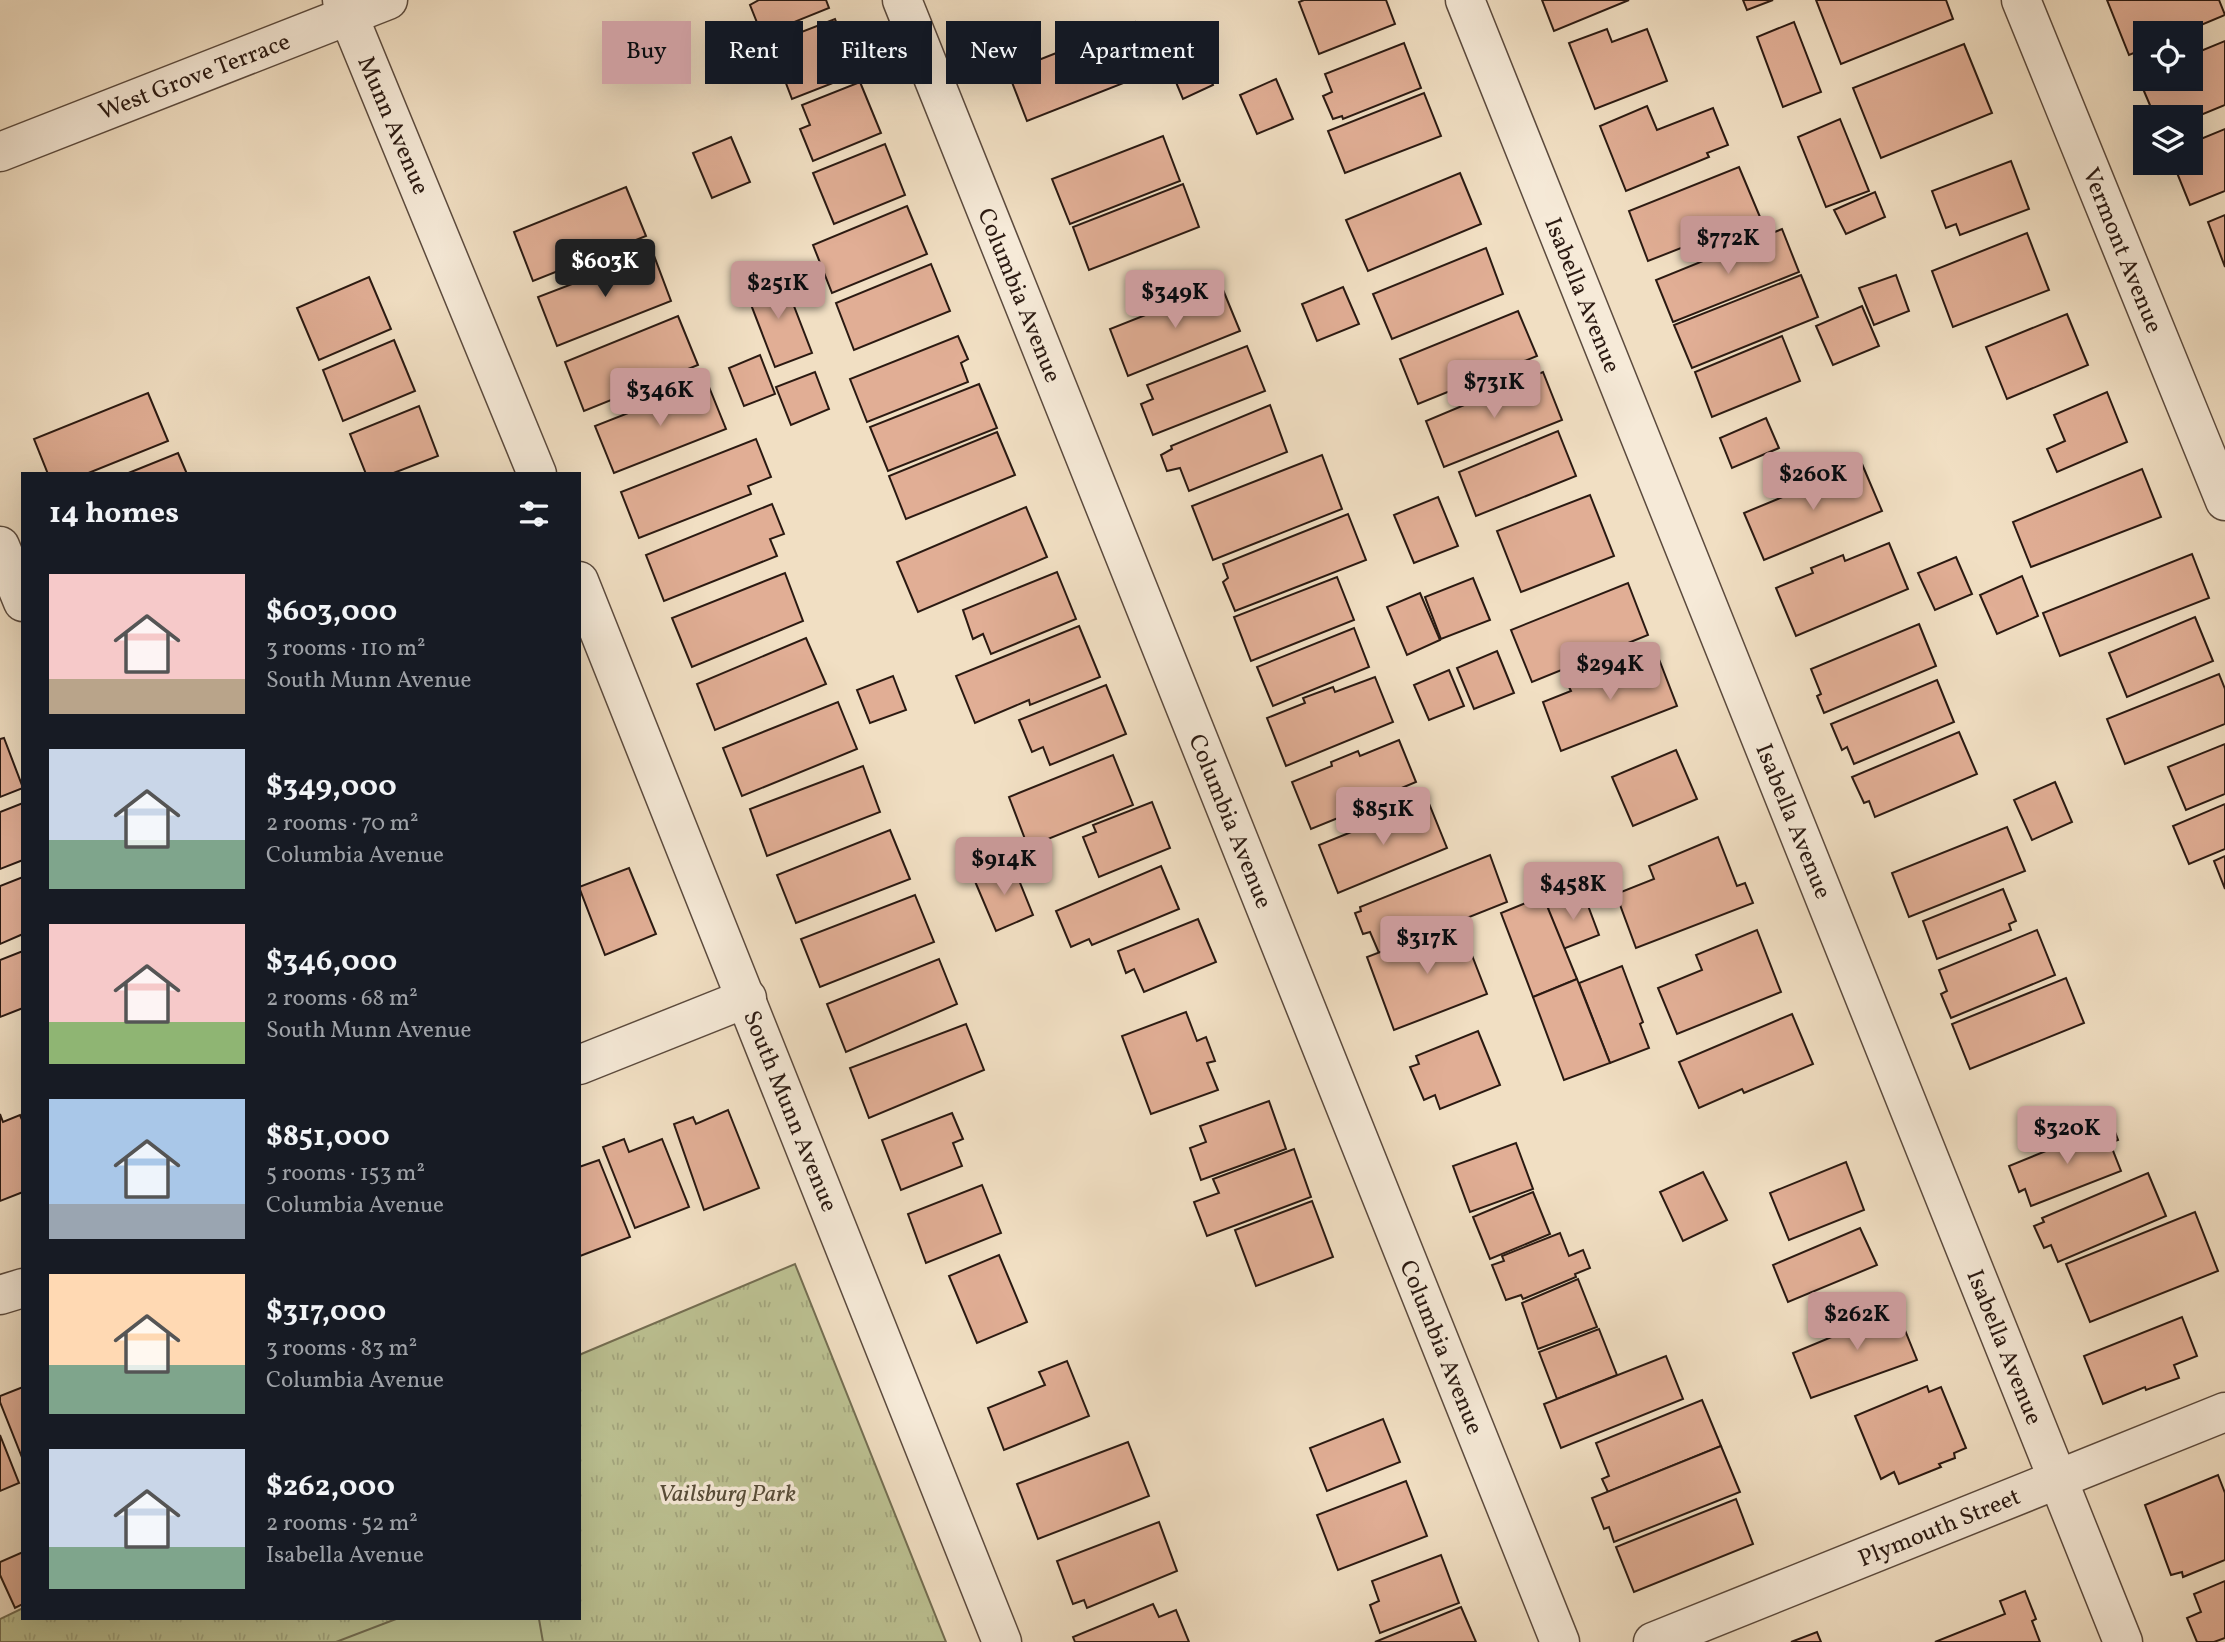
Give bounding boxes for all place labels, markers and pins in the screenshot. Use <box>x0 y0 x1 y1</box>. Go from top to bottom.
pin: $772K <box>1679 216 1777 276</box>
pin: $603K <box>556 240 654 299</box>
pin: $251K <box>729 262 827 321</box>
pin: $349K <box>1126 270 1224 330</box>
pin: $731K <box>1445 360 1543 420</box>
pin: $346K <box>611 368 709 428</box>
pin: $260K <box>1764 452 1862 512</box>
pin: $294K <box>1561 642 1659 702</box>
pin: $851K <box>1334 788 1432 847</box>
pin: $914K <box>955 838 1053 897</box>
pin: $458K <box>1524 862 1622 922</box>
pin: $317K <box>1378 916 1476 976</box>
pin: $320K <box>2018 1106 2116 1166</box>
pin: $262K <box>1808 1292 1906 1352</box>

